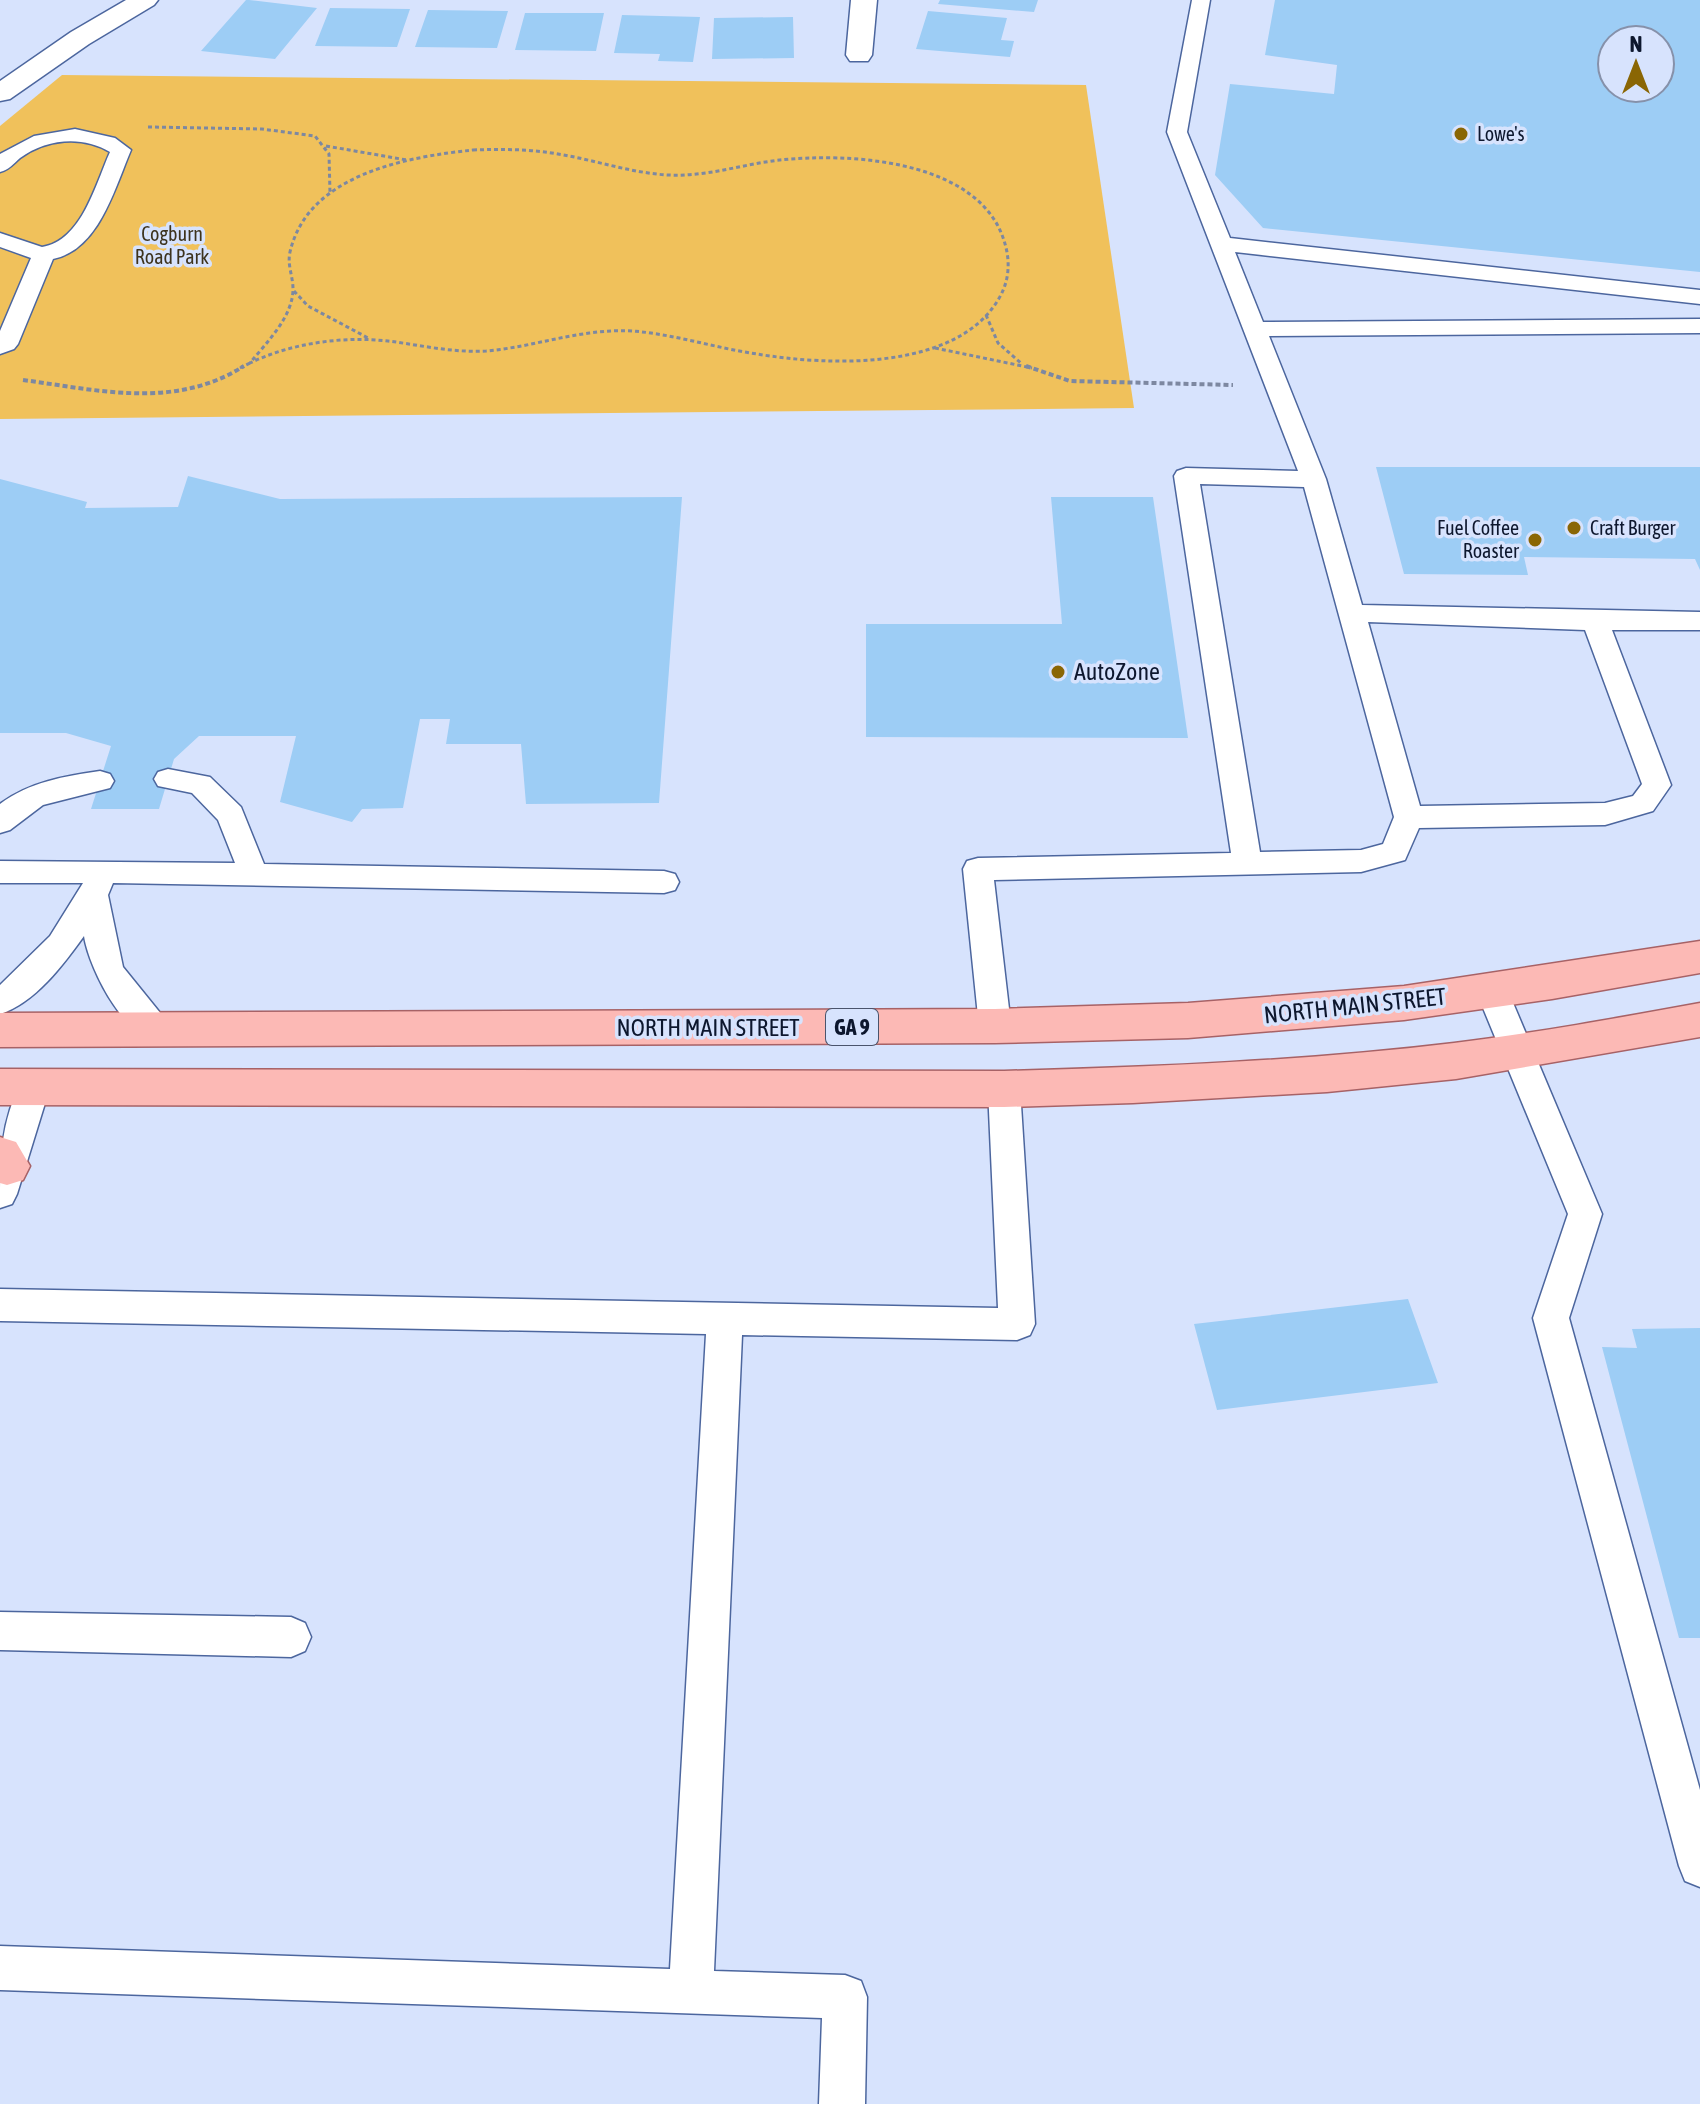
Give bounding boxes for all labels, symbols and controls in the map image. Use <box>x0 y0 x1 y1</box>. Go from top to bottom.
north arrow <box>1596 24 1676 104</box>
text: N <box>1630 31 1642 57</box>
place label: Lowe's <box>1477 122 1525 145</box>
marker: Lowe's <box>1452 125 1470 143</box>
park label: Cogburn Road Park <box>135 222 209 268</box>
place label: Fuel Coffee Roaster <box>1437 516 1520 562</box>
place label: Craft Burger <box>1590 516 1677 539</box>
marker: Craft Burger <box>1565 519 1583 537</box>
marker: Fuel Coffee Roaster <box>1526 531 1544 549</box>
place label: AutoZone <box>1074 658 1160 685</box>
marker: AutoZone <box>1049 663 1067 681</box>
street label: NORTH MAIN STREET <box>1263 982 1448 1028</box>
road number: GA 9 <box>826 1009 878 1045</box>
street label: NORTH MAIN STREET <box>617 1014 800 1041</box>

